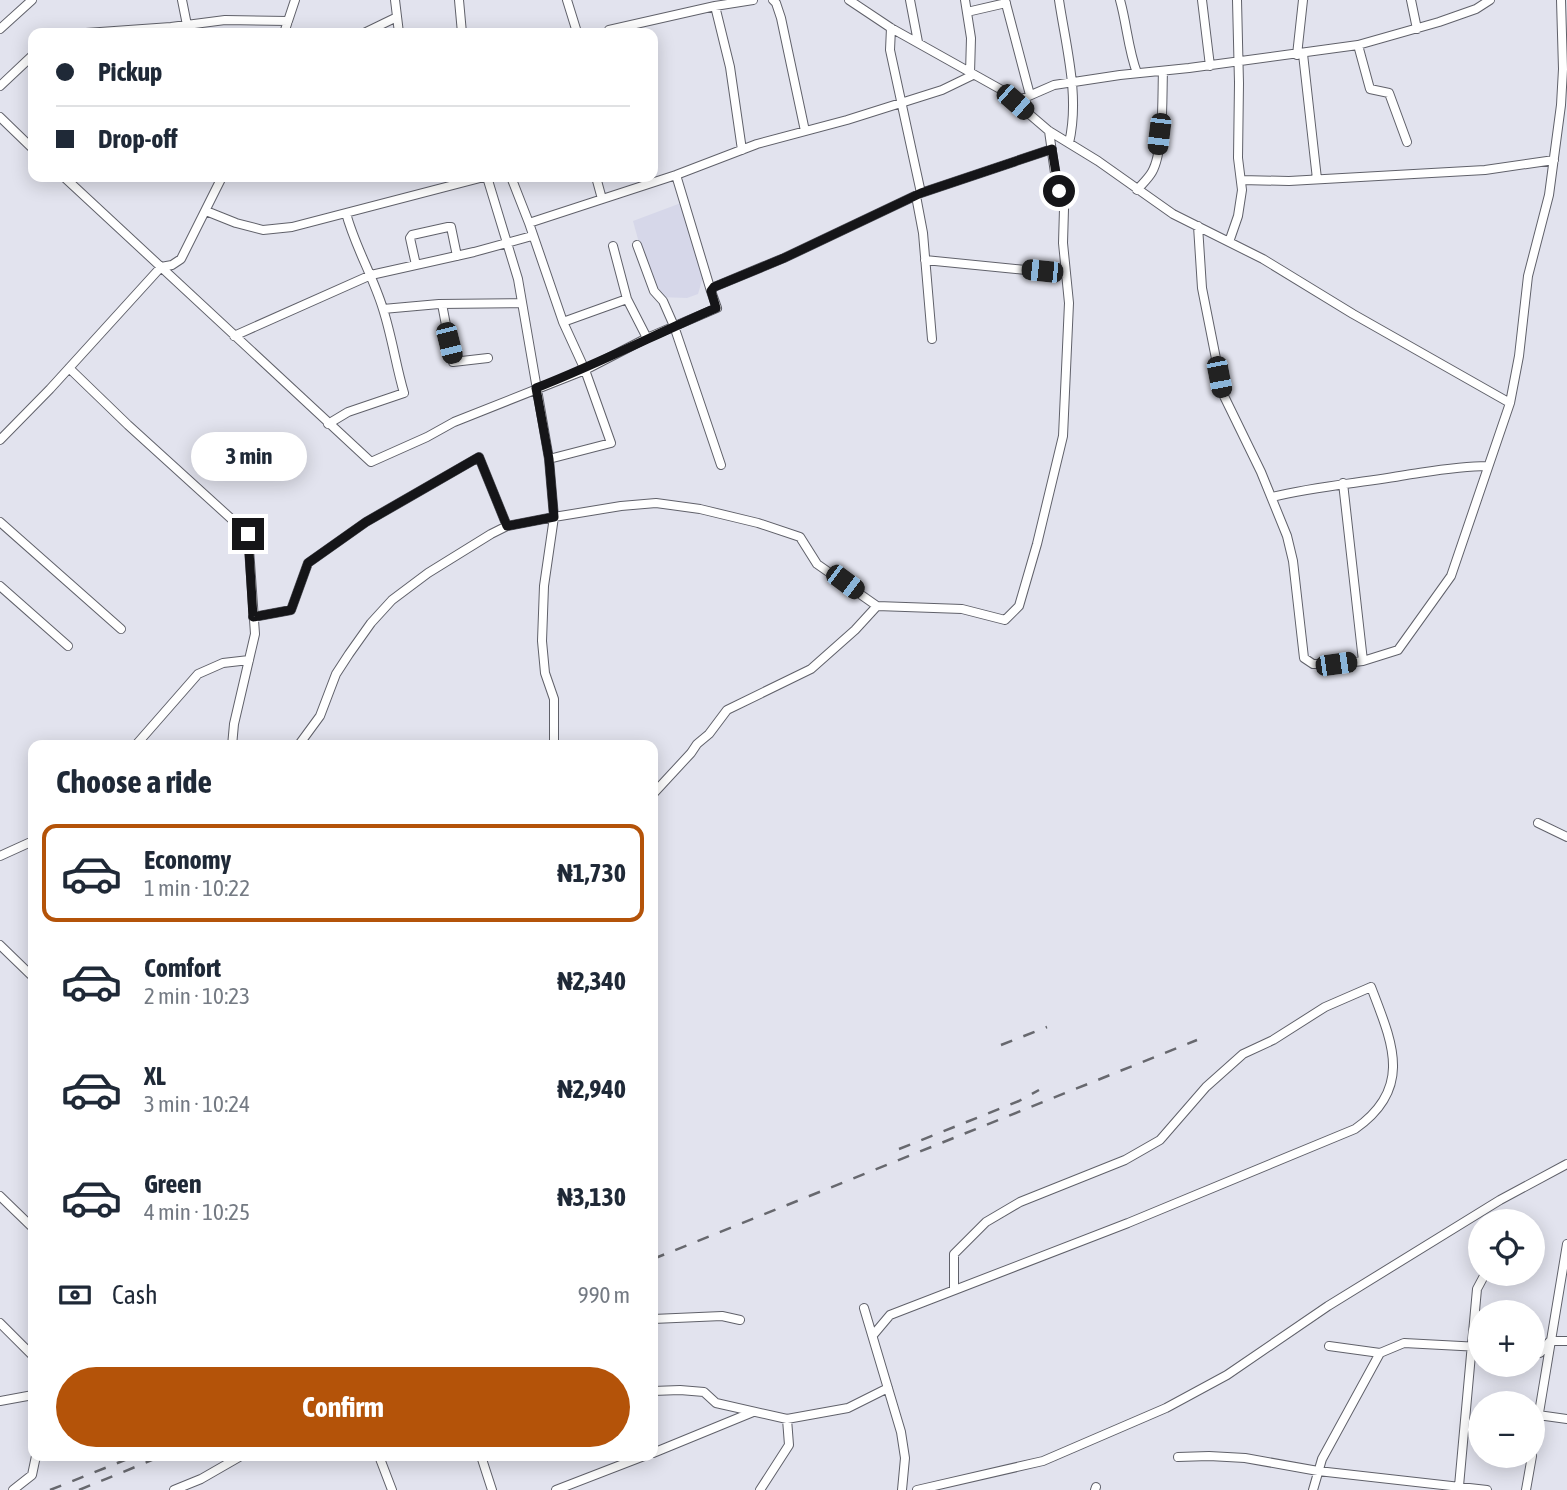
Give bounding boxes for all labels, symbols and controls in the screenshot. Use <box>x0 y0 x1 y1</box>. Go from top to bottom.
text: Pickup <box>98 57 162 87</box>
car <box>993 80 1038 124</box>
car <box>1147 112 1172 156</box>
text: Drop-off <box>98 124 178 154</box>
route start <box>1043 175 1075 207</box>
car <box>1021 258 1064 284</box>
car <box>434 320 465 366</box>
car <box>1205 354 1234 400</box>
callout: 3 min <box>190 433 306 482</box>
text: 3 min <box>226 443 272 469</box>
route end <box>232 518 264 550</box>
car <box>822 561 869 603</box>
car <box>1314 651 1359 677</box>
text: Choose a ride <box>56 763 212 800</box>
icon: car <box>60 842 123 905</box>
text: Economy <box>144 845 231 875</box>
text: ₦1,730 <box>557 858 626 888</box>
text: 1 min · 10:22 <box>144 875 250 901</box>
icon: car <box>60 950 123 1013</box>
text: Comfort <box>144 953 221 983</box>
text: ₦2,340 <box>557 966 626 996</box>
text: 2 min · 10:23 <box>144 983 250 1009</box>
icon: car <box>60 1058 123 1121</box>
text: XL <box>144 1061 166 1091</box>
text: ₦2,940 <box>557 1074 626 1104</box>
text: 3 min · 10:24 <box>144 1091 250 1117</box>
icon: car <box>60 1166 123 1229</box>
text: Green <box>144 1169 202 1199</box>
text: ₦3,130 <box>557 1182 626 1212</box>
text: 4 min · 10:25 <box>144 1199 250 1225</box>
map controls <box>1468 1209 1545 1468</box>
button: locate <box>1468 1209 1545 1286</box>
icon: cash <box>56 1276 94 1314</box>
text: Cash <box>112 1280 158 1310</box>
text: 990 m <box>578 1282 630 1308</box>
button: + <box>1468 1300 1545 1377</box>
button: Confirm <box>56 1367 630 1447</box>
button: − <box>1468 1391 1545 1468</box>

